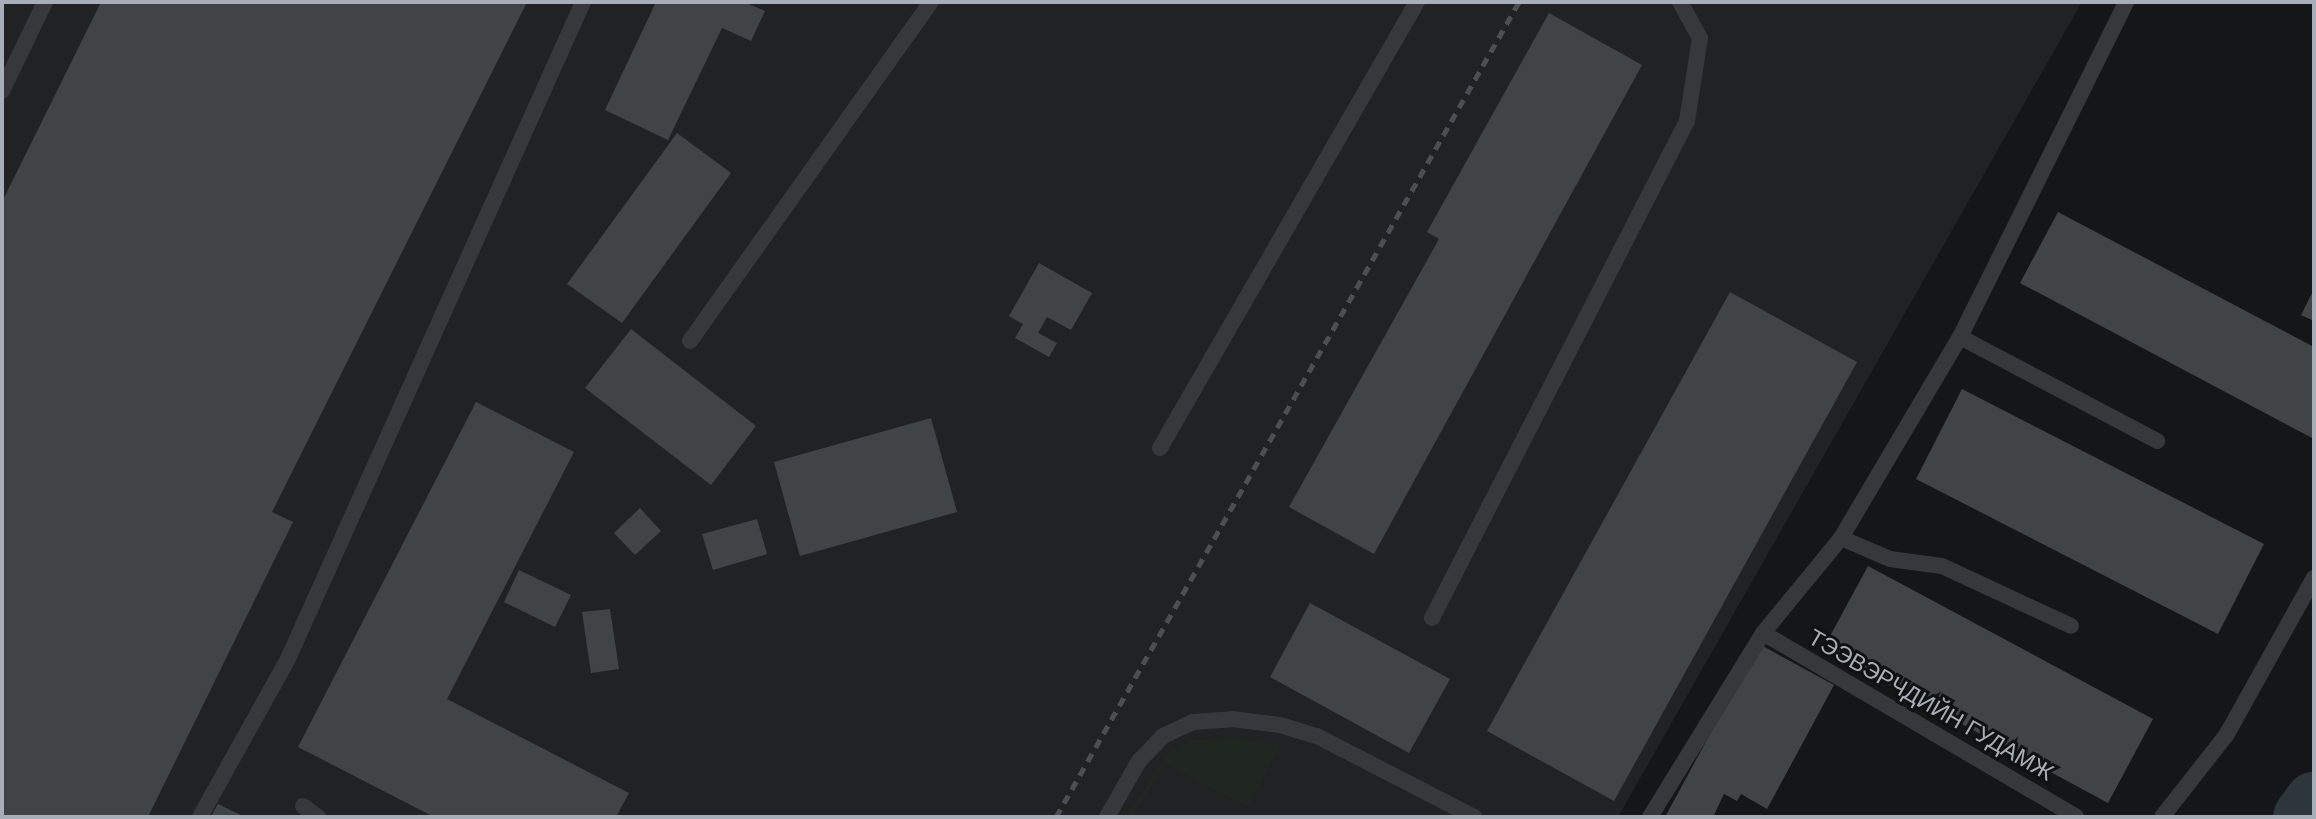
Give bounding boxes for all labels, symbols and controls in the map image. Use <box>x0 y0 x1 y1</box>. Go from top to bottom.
street label: ТЭЭВЭРЧДИЙН ГУДАМЖ <box>1803 623 2059 787</box>

